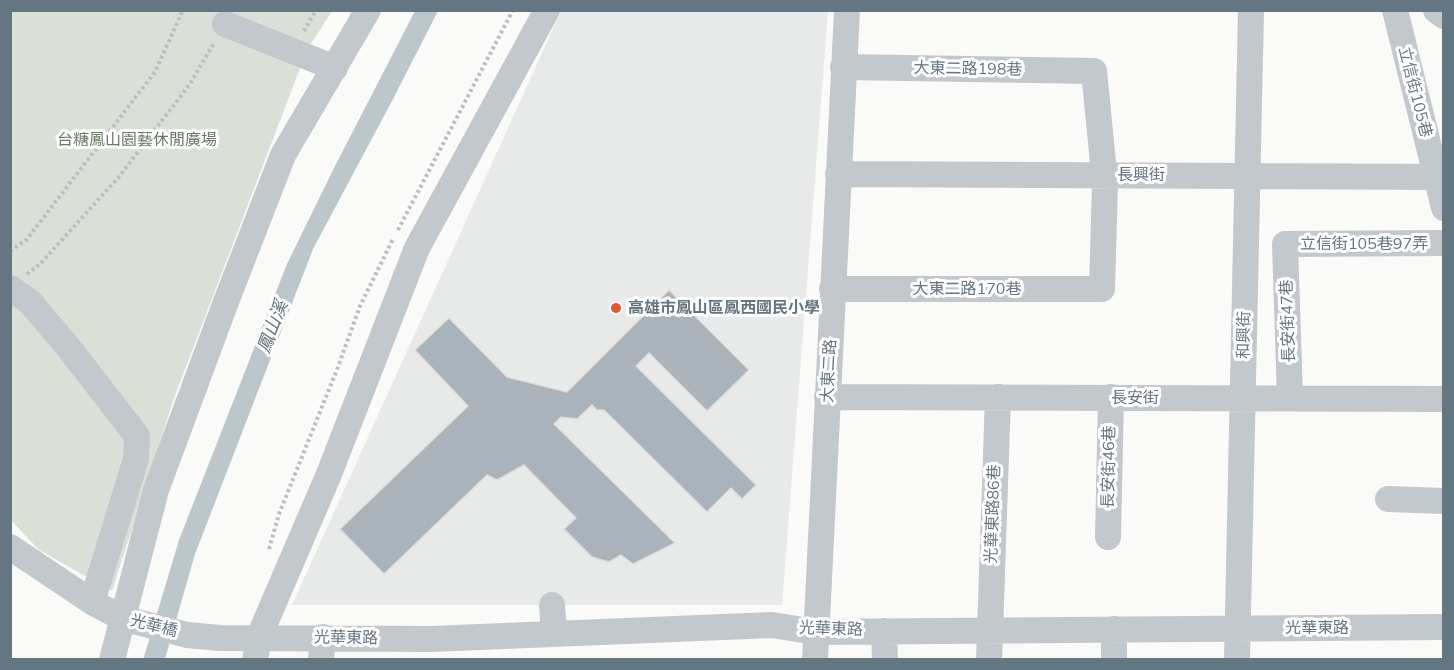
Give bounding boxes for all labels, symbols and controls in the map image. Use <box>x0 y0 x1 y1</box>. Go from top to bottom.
street label: 立信街105巷 <box>1394 45 1436 139</box>
street label: 大東二路198巷 <box>913 58 1023 80</box>
park label: 台糖鳳山園藝休閒廣場 <box>57 130 217 150</box>
street label: 長興街 <box>1117 165 1165 185</box>
street label: 立信街105巷97弄 <box>1300 234 1428 254</box>
street label: 大東二路170巷 <box>913 279 1021 299</box>
street label: 長安街47巷 <box>1277 279 1299 363</box>
water label: 鳳山溪 <box>253 298 293 356</box>
place label: 高雄市鳳山區鳳西國民小學 <box>628 298 820 318</box>
marker: 高雄市鳳山區鳳西國民小學 <box>609 301 623 315</box>
street label: 和興街 <box>1234 311 1254 359</box>
street label: 大東二路 <box>818 339 840 403</box>
street label: 長安街 <box>1111 388 1159 408</box>
street label: 長安街46巷 <box>1099 425 1119 509</box>
street label: 光華東路86巷 <box>982 464 1004 564</box>
street label: 光華橋 <box>128 611 180 641</box>
street label: 光華東路 <box>799 618 863 640</box>
street label: 光華東路 <box>1285 618 1349 638</box>
street label: 光華東路 <box>314 628 378 648</box>

